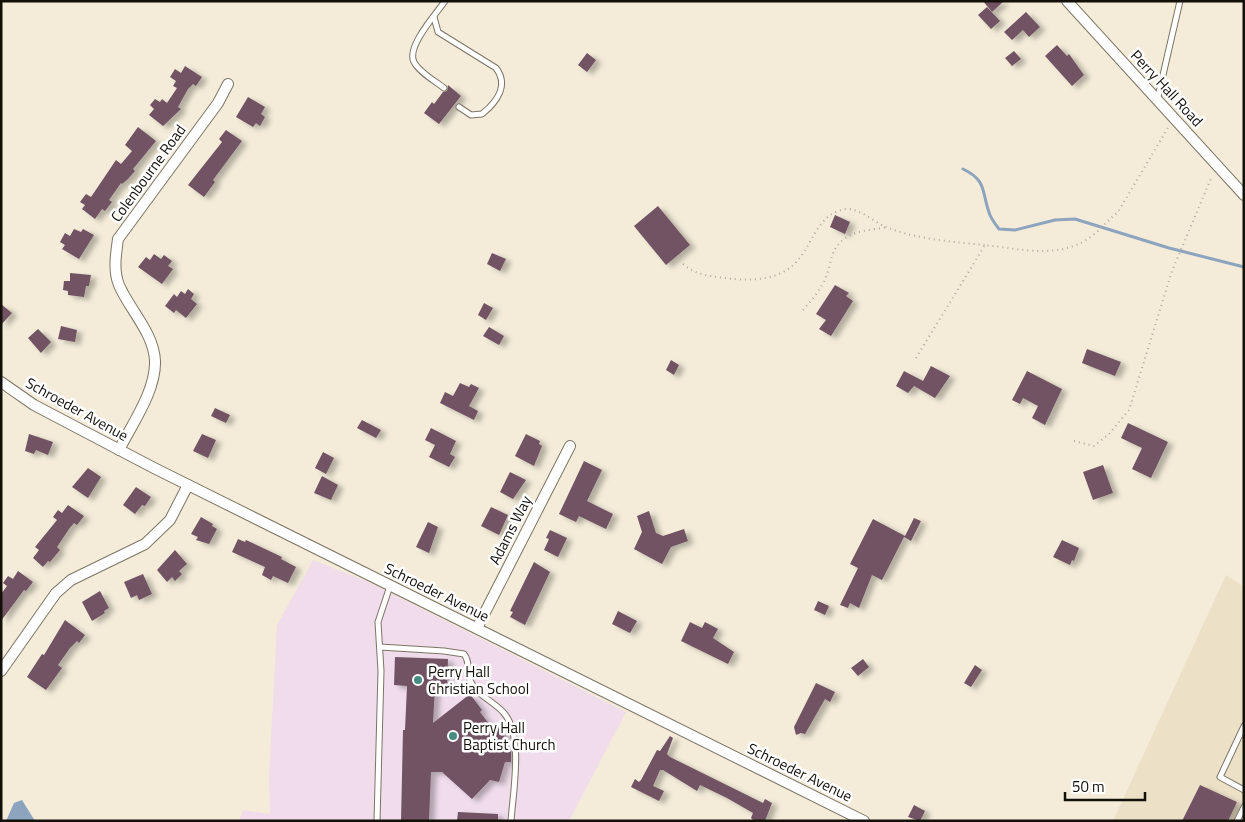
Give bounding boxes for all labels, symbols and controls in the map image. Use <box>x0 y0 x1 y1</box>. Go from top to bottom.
street label: Perry Hall Road <box>1125 44 1209 132</box>
street label: Colenbourne Road <box>105 120 191 226</box>
street label: Schroeder Avenue <box>21 371 133 447</box>
street label: Adams Way <box>483 491 537 569</box>
street label: Schroeder Avenue <box>381 557 493 627</box>
place label: Perry Hall Christian School <box>428 660 529 700</box>
marker: Perry Hall Christian School <box>412 674 424 686</box>
place label: Perry Hall Baptist Church <box>463 716 556 756</box>
marker: Perry Hall Baptist Church <box>447 730 459 742</box>
street label: Schroeder Avenue <box>744 737 856 807</box>
scale bar <box>1065 770 1145 802</box>
text: 50 m <box>1072 775 1105 798</box>

